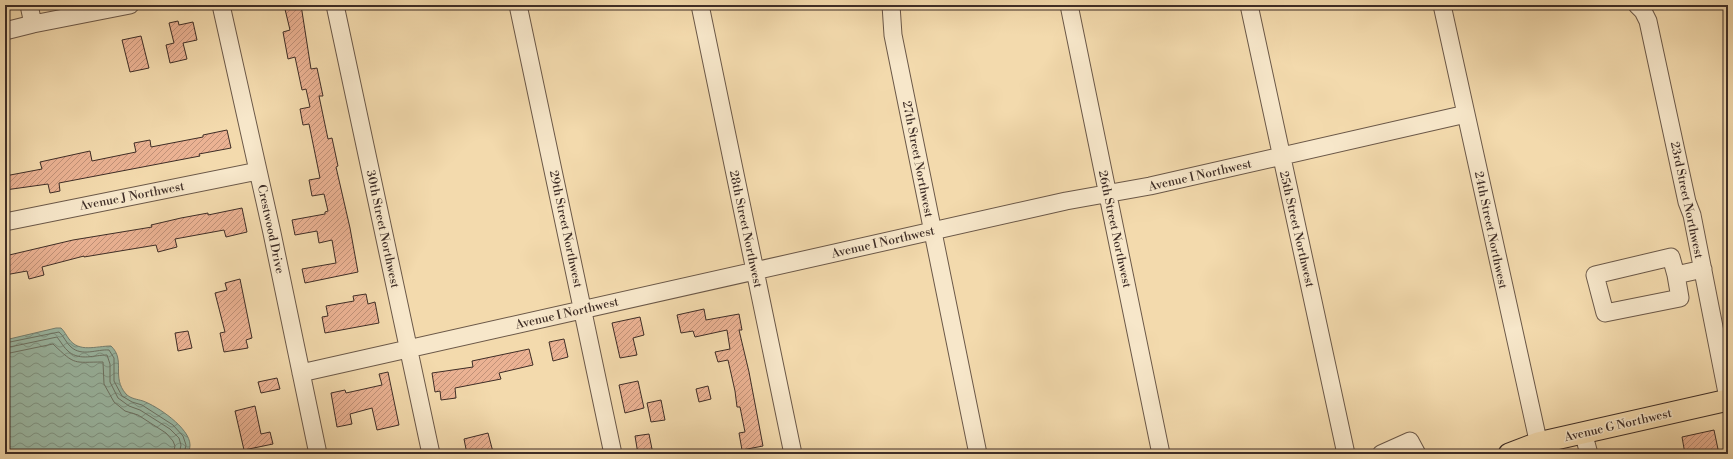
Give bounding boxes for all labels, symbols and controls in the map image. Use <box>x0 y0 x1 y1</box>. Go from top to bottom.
street label: 27th Street Northwest <box>899 100 936 219</box>
street label: 23rd Street Northwest <box>1667 140 1706 261</box>
street label: Avenue I Northwest <box>1146 156 1254 195</box>
street label: 30th Street Northwest <box>363 169 402 290</box>
street label: 29th Street Northwest <box>546 169 585 290</box>
street label: 28th Street Northwest <box>726 169 765 290</box>
street label: 26th Street Northwest <box>1095 169 1134 290</box>
street label: 25th Street Northwest <box>1276 169 1317 289</box>
street label: 24th Street Northwest <box>1471 170 1510 291</box>
street label: Avenue J Northwest <box>77 179 186 214</box>
street label: Crestwood Drive <box>254 183 287 275</box>
street label: Avenue I Northwest <box>829 223 937 262</box>
street label: Avenue I Northwest <box>513 294 621 333</box>
street label: Avenue G Northwest <box>1562 406 1674 445</box>

